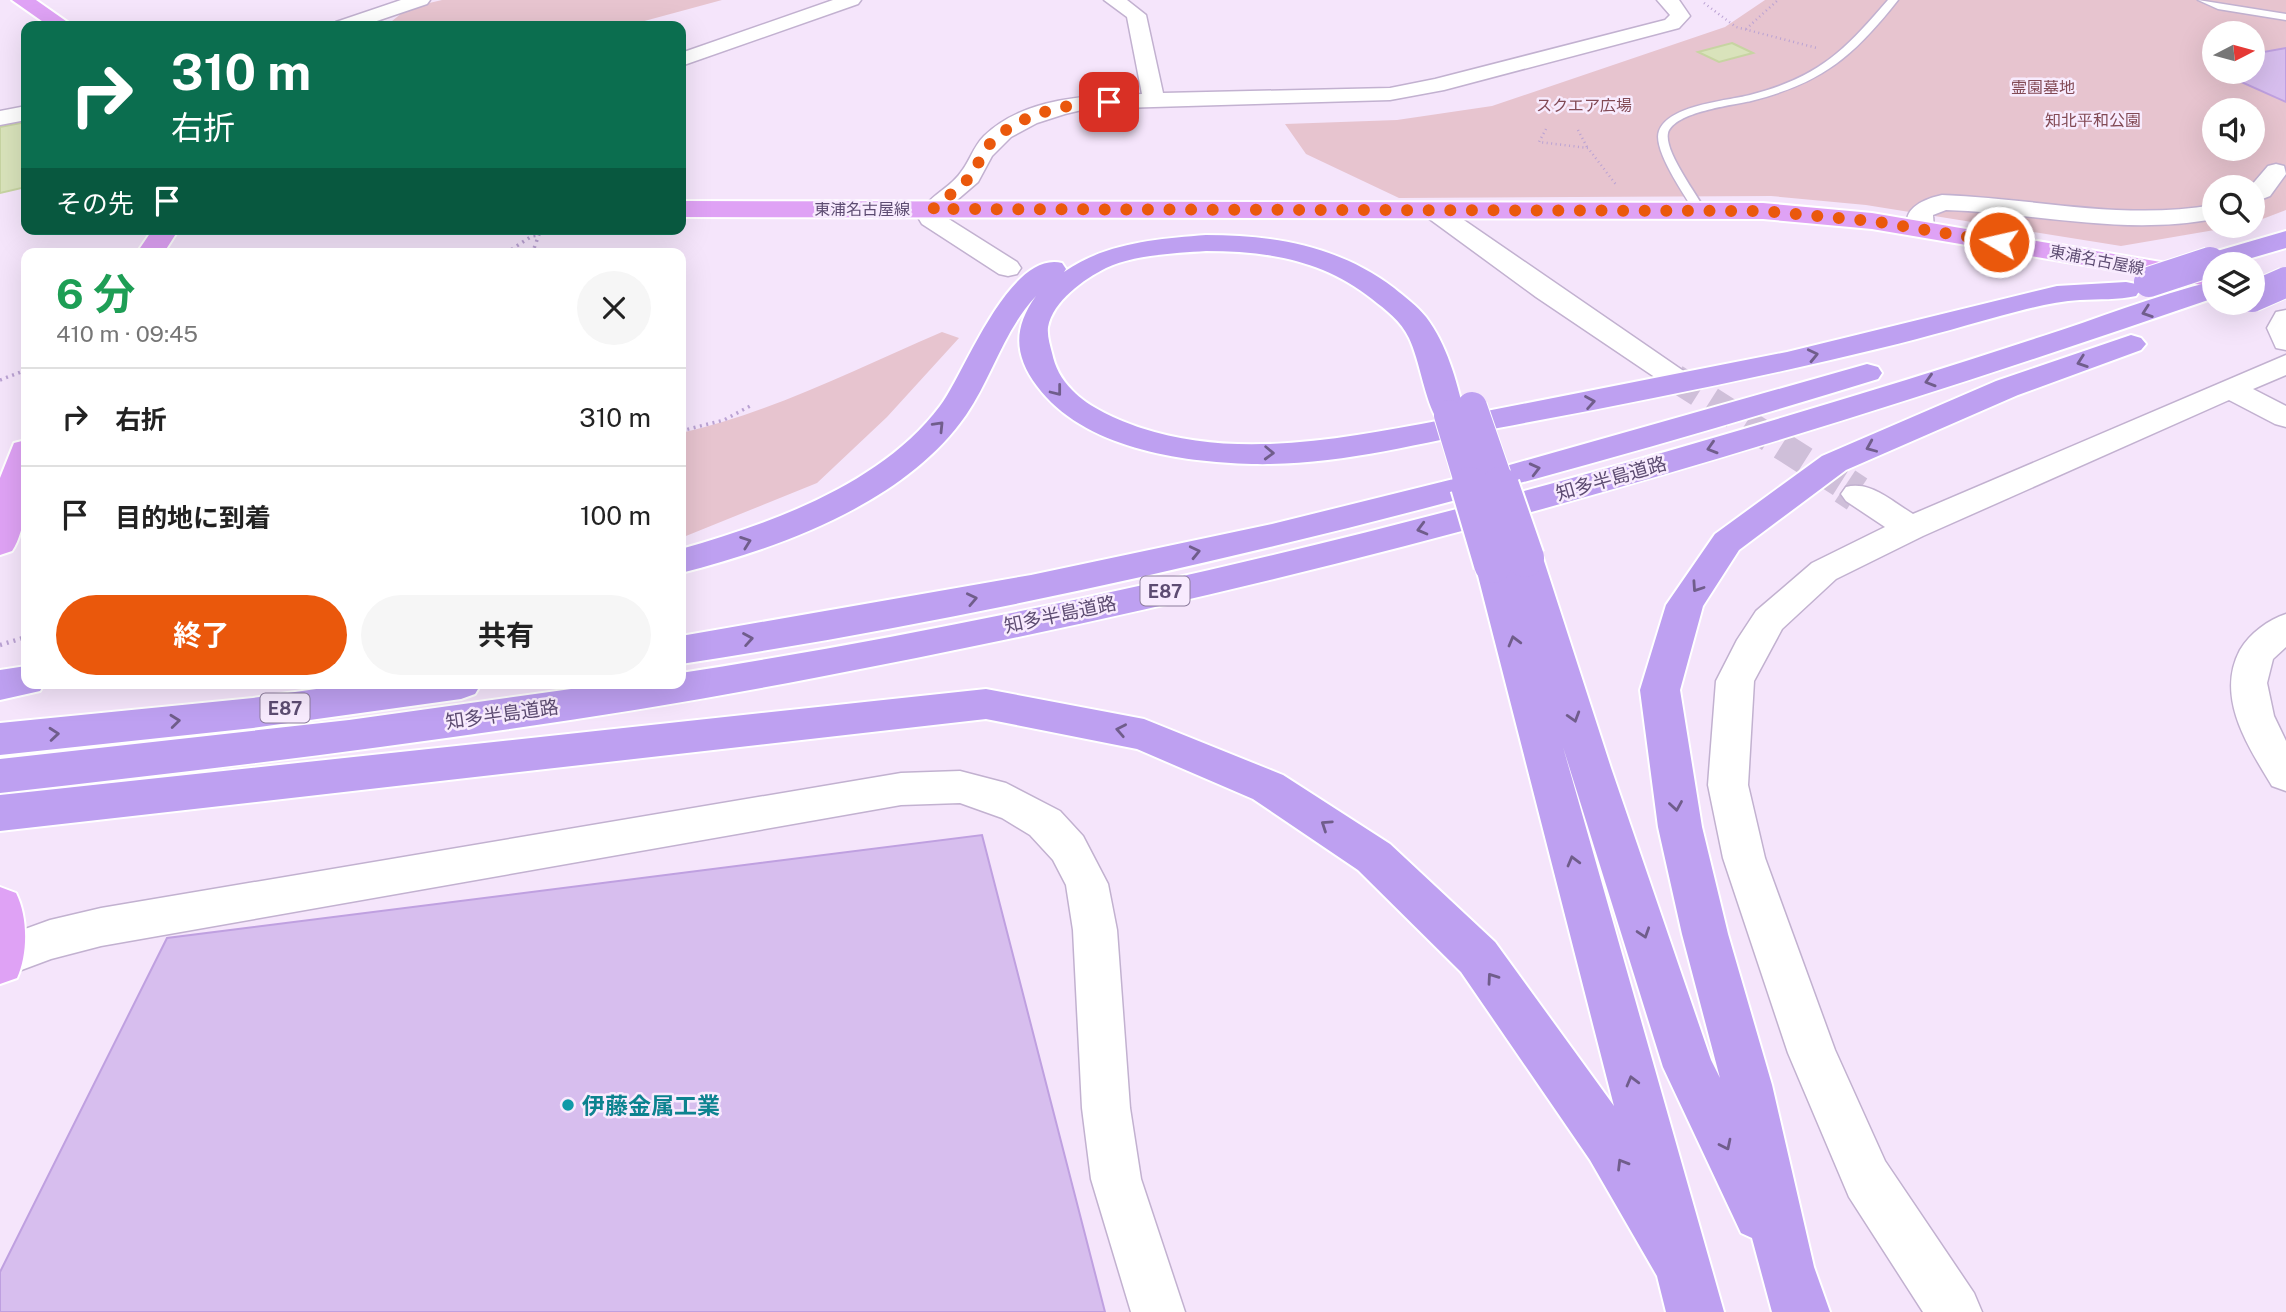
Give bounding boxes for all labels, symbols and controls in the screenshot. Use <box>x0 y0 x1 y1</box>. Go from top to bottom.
north arrow <box>2202 21 2264 84</box>
map controls <box>2202 21 2265 315</box>
text: 310 m <box>171 43 311 101</box>
icon: right <box>56 49 147 140</box>
pin <box>1079 72 1139 132</box>
park label: 霊園墓地 <box>2011 78 2075 97</box>
icon: arrive <box>1090 83 1128 121</box>
park label: スクエア広場 <box>1536 96 1632 115</box>
button: sound <box>2202 98 2265 161</box>
text: 右折 <box>171 109 235 146</box>
park label: 知北平和公園 <box>2045 111 2141 130</box>
button: search <box>2202 175 2265 238</box>
icon: arrive <box>148 182 186 220</box>
text: その先 <box>56 188 134 219</box>
street label: 東浦名古屋線 <box>814 200 910 219</box>
position arrow <box>1962 205 2036 279</box>
street label: 東浦名古屋線 <box>2048 242 2146 278</box>
button: layers <box>2202 252 2265 315</box>
text: 6 分 <box>56 269 135 318</box>
button: close <box>577 271 651 345</box>
one-way arrow <box>2141 304 2153 318</box>
text: 410 m · 09:45 <box>56 320 198 347</box>
one-way arrow <box>1807 349 1819 363</box>
one-way arrow <box>2076 354 2089 368</box>
one-way arrow <box>1924 373 1936 387</box>
one-way arrow <box>1048 384 1061 396</box>
one-way arrow <box>1584 395 1596 410</box>
icon: right <box>56 398 94 436</box>
text: 310 m <box>579 402 651 433</box>
text: 右折 <box>115 404 167 435</box>
one-way arrow <box>931 421 944 434</box>
one-way arrow <box>1707 439 1719 454</box>
one-way arrow <box>1866 439 1878 453</box>
one-way arrow <box>1264 445 1275 461</box>
street label: 知多半島道路 <box>1553 452 1669 504</box>
one-way arrow <box>1528 463 1540 477</box>
icon: arrive <box>56 496 94 534</box>
text: 100 m <box>580 500 651 531</box>
text: 目的地に到着 <box>115 502 271 533</box>
one-way arrow <box>1417 521 1429 535</box>
one-way arrow <box>740 536 752 550</box>
one-way arrow <box>1189 546 1201 560</box>
road number: E87 <box>1140 576 1190 606</box>
one-way arrow <box>1692 579 1705 592</box>
street label: 知多半島道路 <box>1002 591 1118 637</box>
one-way arrow <box>966 592 978 607</box>
button: 終了 <box>56 595 347 675</box>
button: 共有 <box>361 595 651 675</box>
one-way arrow <box>742 632 754 647</box>
one-way arrow <box>1507 636 1522 648</box>
road number: E87 <box>260 694 310 722</box>
street label: 知多半島道路 <box>444 695 560 733</box>
one-way arrow <box>1566 710 1580 723</box>
one-way arrow <box>169 714 181 729</box>
one-way arrow <box>1115 723 1127 738</box>
one-way arrow <box>48 727 59 742</box>
one-way arrow <box>1668 800 1683 812</box>
one-way arrow <box>1320 820 1333 833</box>
one-way arrow <box>1567 855 1581 867</box>
one-way arrow <box>1636 927 1651 939</box>
one-way arrow <box>1488 973 1500 986</box>
one-way arrow <box>1626 1075 1641 1087</box>
place label: 伊藤金属工業 <box>582 1092 720 1119</box>
marker: 伊藤金属工業 <box>560 1097 576 1113</box>
one-way arrow <box>1718 1138 1732 1150</box>
one-way arrow <box>1617 1159 1630 1172</box>

